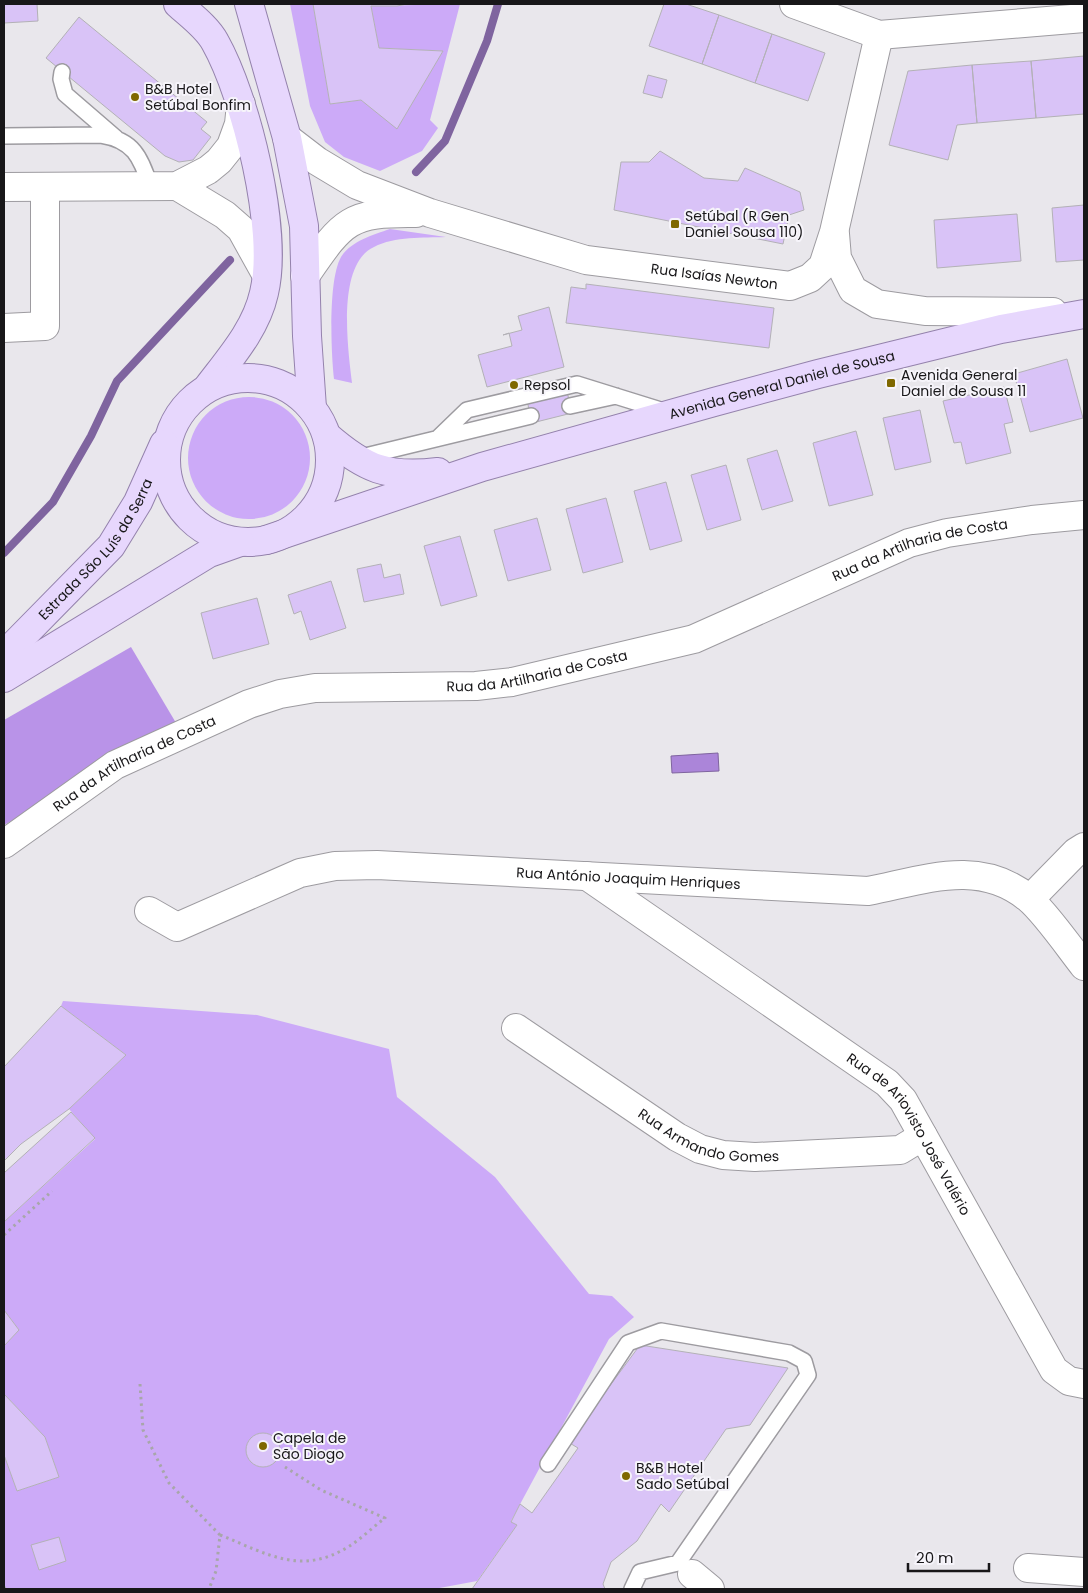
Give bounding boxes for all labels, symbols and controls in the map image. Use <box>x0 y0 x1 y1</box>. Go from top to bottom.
place label: B&B Hotel Setúbal Bonfim <box>145 79 251 115</box>
marker: B&B Hotel Setúbal Bonfim <box>129 91 141 103</box>
place label: Setúbal (R Gen Daniel Sousa 110) <box>685 206 803 242</box>
marker: Setúbal (R Gen Daniel Sousa 110) <box>669 218 681 230</box>
street label: Rua Isaías Newton <box>650 258 779 294</box>
street label: Avenida General Daniel de Sousa <box>667 345 897 424</box>
place label: Avenida General Daniel de Sousa 11 <box>901 365 1026 401</box>
place label: Repsol <box>524 375 570 395</box>
marker: Avenida General Daniel de Sousa 11 <box>885 377 897 389</box>
marker: Repsol <box>508 379 520 391</box>
street label: Estrada São Luís da Serra <box>34 475 157 624</box>
street label: Rua da Artilharia de Costa <box>829 514 1009 586</box>
street label: Rua da Artilharia de Costa <box>446 645 629 696</box>
street label: Rua da Artilharia de Costa <box>49 710 219 816</box>
street label: Rua António Joaquim Henriques <box>516 862 741 894</box>
street label: Rua de Ariovisto José Valério <box>843 1048 976 1219</box>
street label: Rua Armando Gomes <box>634 1104 780 1167</box>
place label: Capela de São Diogo <box>273 1428 347 1464</box>
marker: Capela de São Diogo <box>257 1440 269 1452</box>
place label: B&B Hotel Sado Setúbal <box>636 1458 729 1494</box>
marker: B&B Hotel Sado Setúbal <box>620 1470 632 1482</box>
scale bar <box>908 1540 989 1572</box>
text: 20 m <box>916 1547 954 1568</box>

